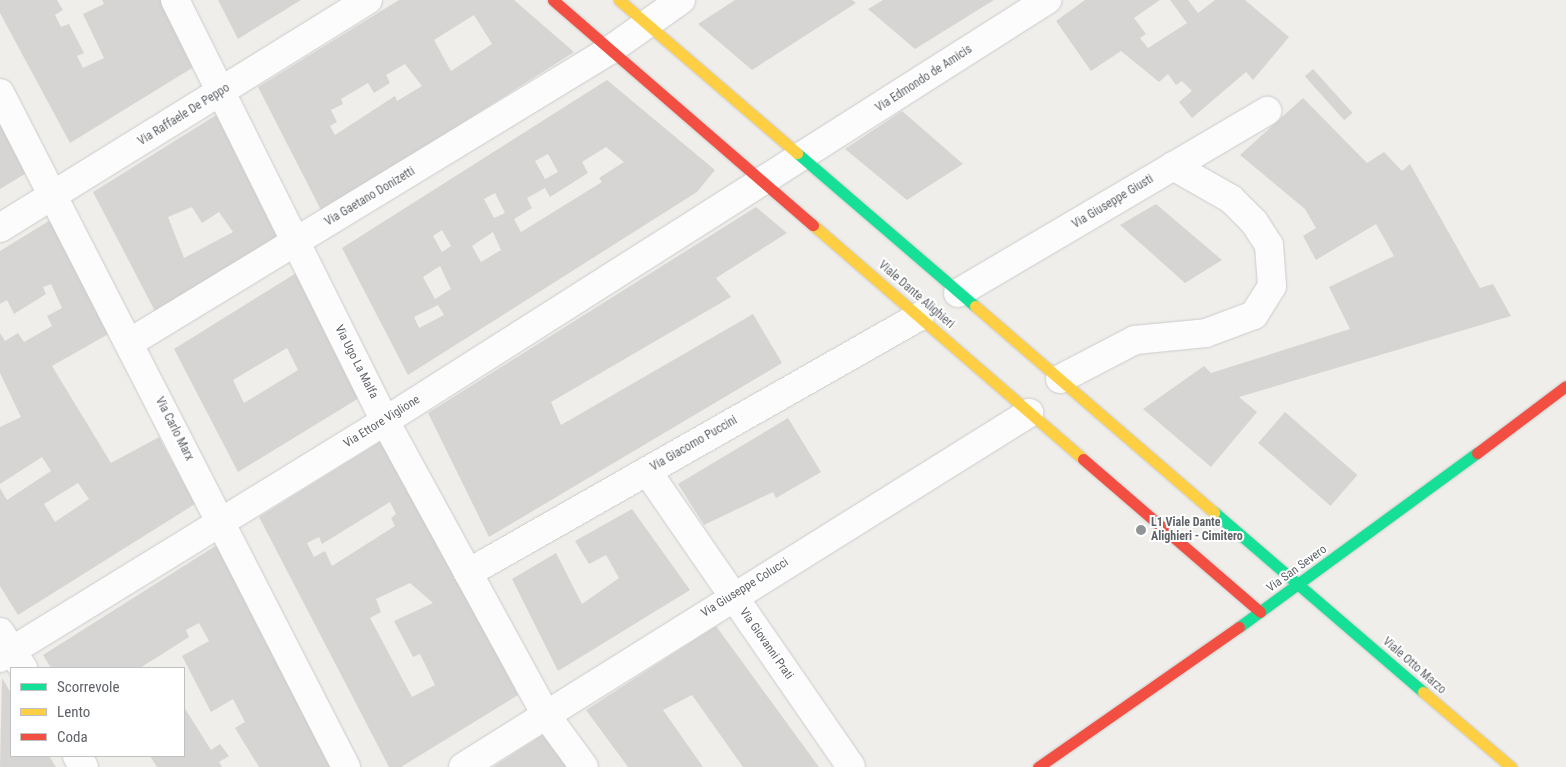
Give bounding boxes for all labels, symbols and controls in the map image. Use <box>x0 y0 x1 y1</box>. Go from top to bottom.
street label: Via Edmondo de Amicis <box>873 42 975 116</box>
street label: Via Raffaele De Peppo <box>135 81 233 149</box>
street label: Via Gaetano Donizetti <box>322 164 418 230</box>
street label: Via Giuseppe Giusti <box>1070 172 1156 232</box>
street label: Viale Dante Alighieri <box>875 258 957 332</box>
street label: Via Ugo La Malfa <box>331 323 381 401</box>
street label: Via Ettore Viglione <box>341 393 423 451</box>
street label: Via Carlo Marx <box>152 395 196 463</box>
street label: Via Giacomo Puccini <box>648 413 740 475</box>
place label: L1 Viale Dante Alighieri - Cimitero <box>1151 516 1243 544</box>
marker: L1 Viale Dante Alighieri - Cimitero <box>1135 524 1147 536</box>
street label: Via San Severo <box>1264 542 1330 596</box>
street label: Via Giuseppe Colucci <box>699 555 791 621</box>
street label: Via Giovanni Prati <box>736 606 796 682</box>
street label: Viale Otto Marzo <box>1379 635 1449 697</box>
legend <box>10 667 185 757</box>
text: Scorrevole <box>57 678 119 696</box>
text: Lento <box>57 703 90 721</box>
text: Coda <box>57 728 88 746</box>

